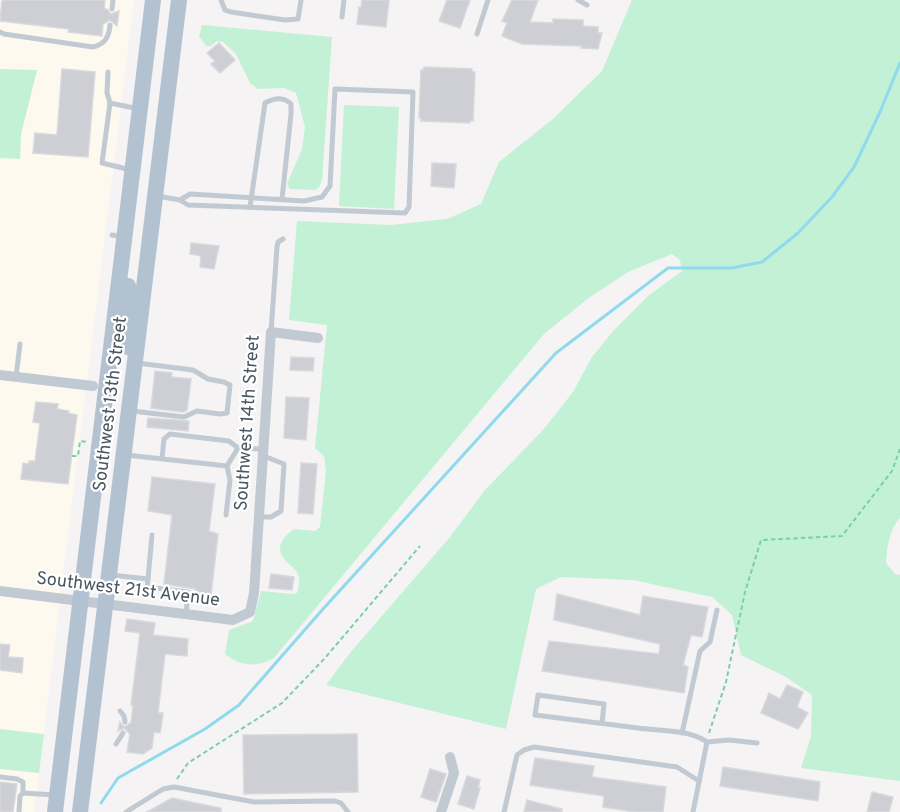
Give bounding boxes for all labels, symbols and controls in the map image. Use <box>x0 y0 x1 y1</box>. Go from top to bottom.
street label: Southwest 13th Street <box>89 315 133 493</box>
street label: Southwest 14th Street <box>230 334 266 512</box>
street label: Southwest 21st Avenue <box>35 567 221 613</box>

